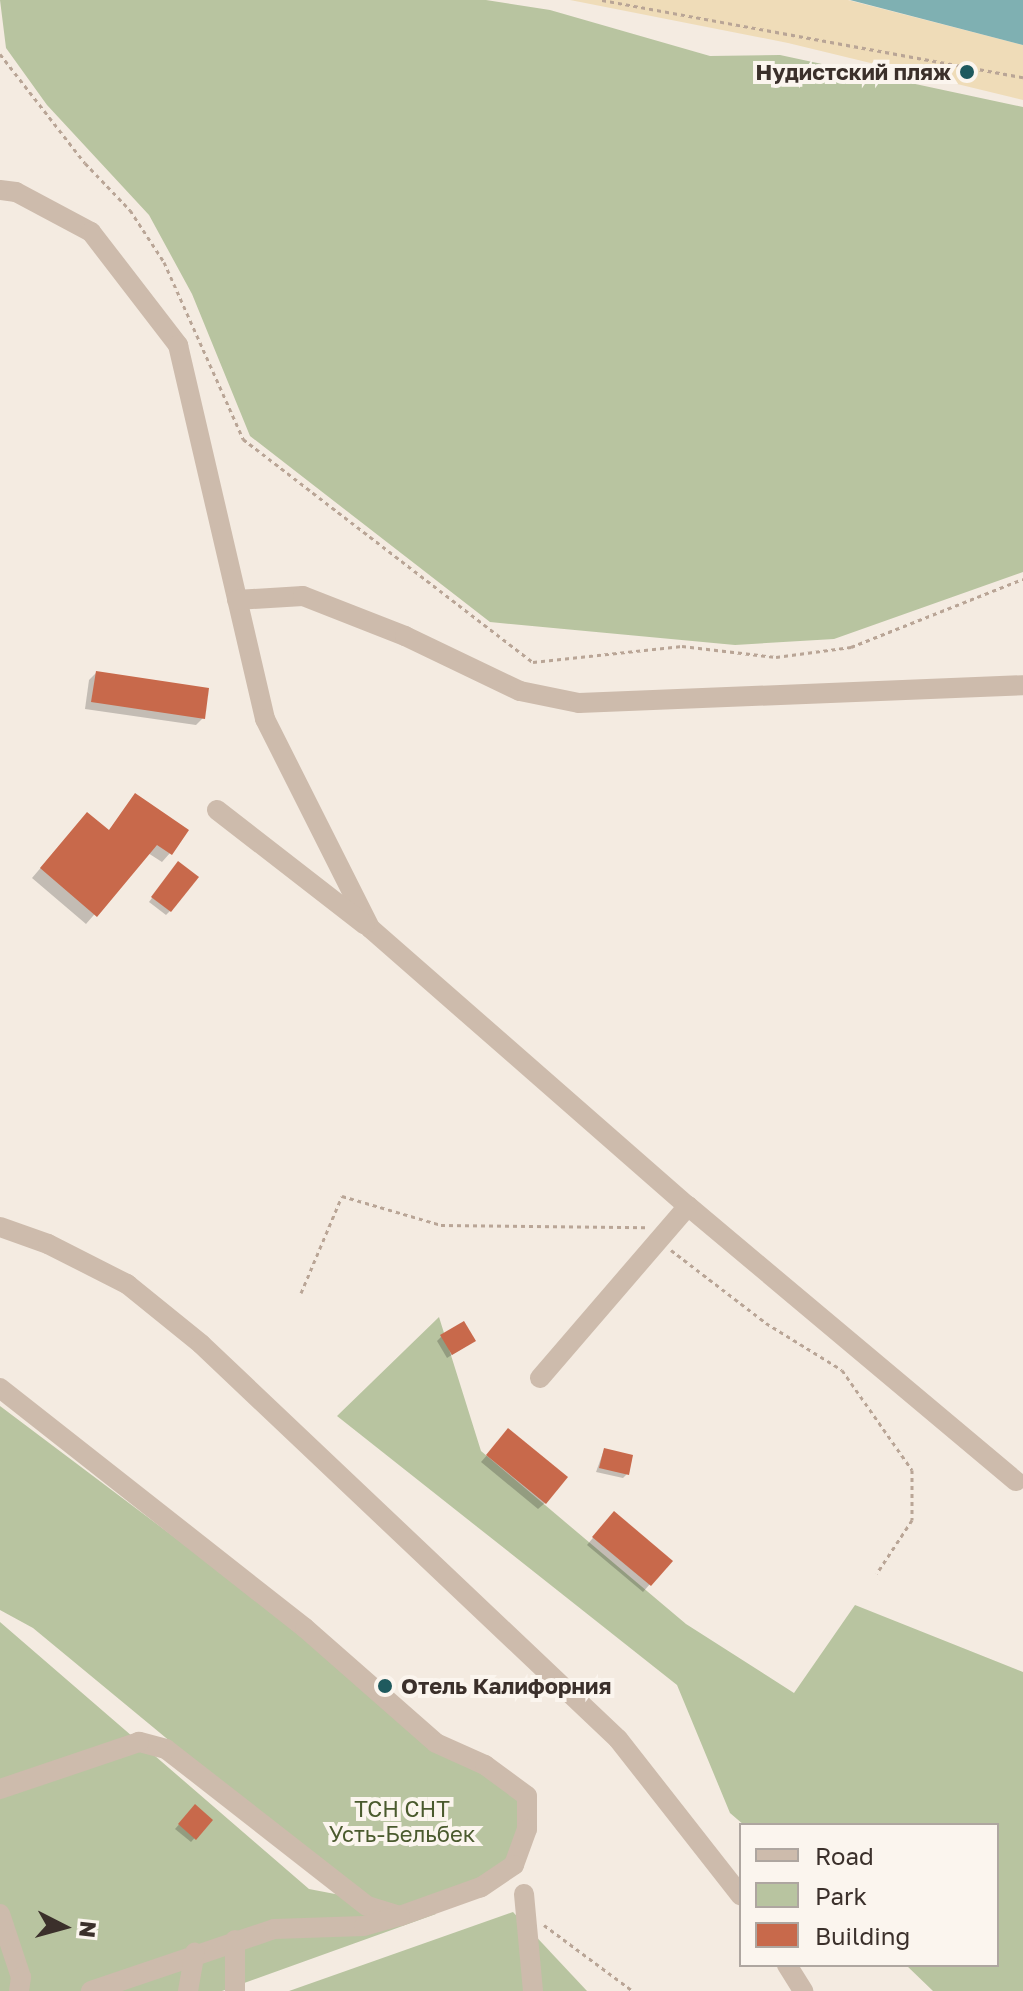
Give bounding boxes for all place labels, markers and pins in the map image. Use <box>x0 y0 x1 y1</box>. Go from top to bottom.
place label: Нудистский пляж <box>756 59 951 85</box>
marker: Нудистский пляж <box>958 63 976 81</box>
place label: Отель Калифорния <box>401 1673 611 1699</box>
marker: Отель Калифорния <box>376 1677 394 1695</box>

